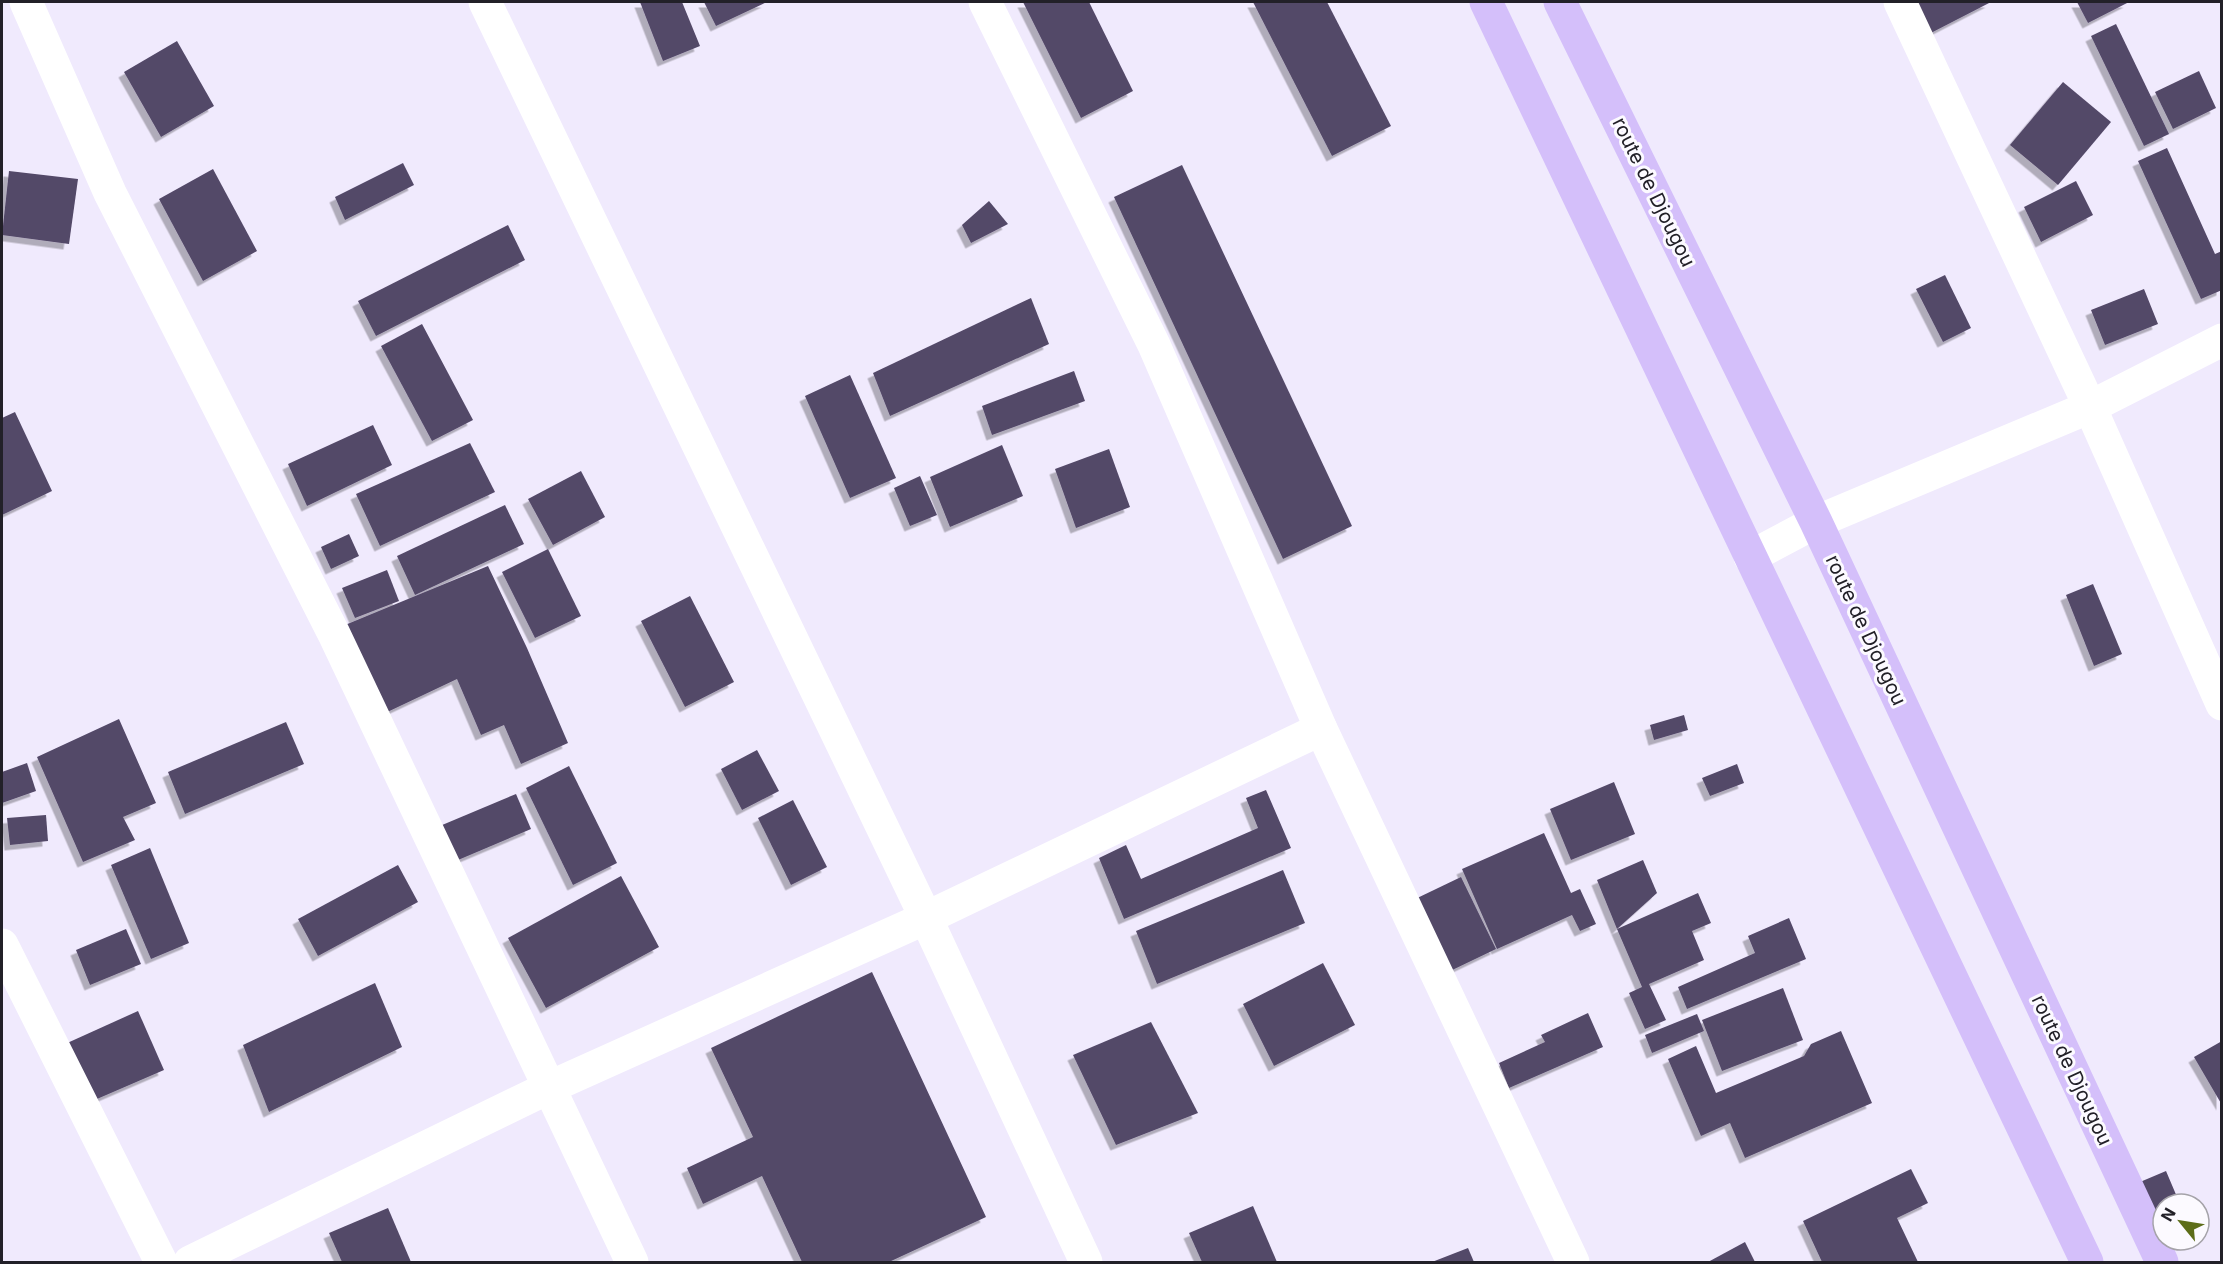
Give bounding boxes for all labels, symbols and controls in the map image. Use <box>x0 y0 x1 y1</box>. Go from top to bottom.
street label: route de Djougou <box>1607 113 1701 271</box>
street label: route de Djougou <box>1821 551 1911 709</box>
street label: route de Djougou <box>2027 991 2117 1149</box>
north arrow <box>2151 1192 2211 1252</box>
text: N <box>2156 1204 2180 1225</box>

